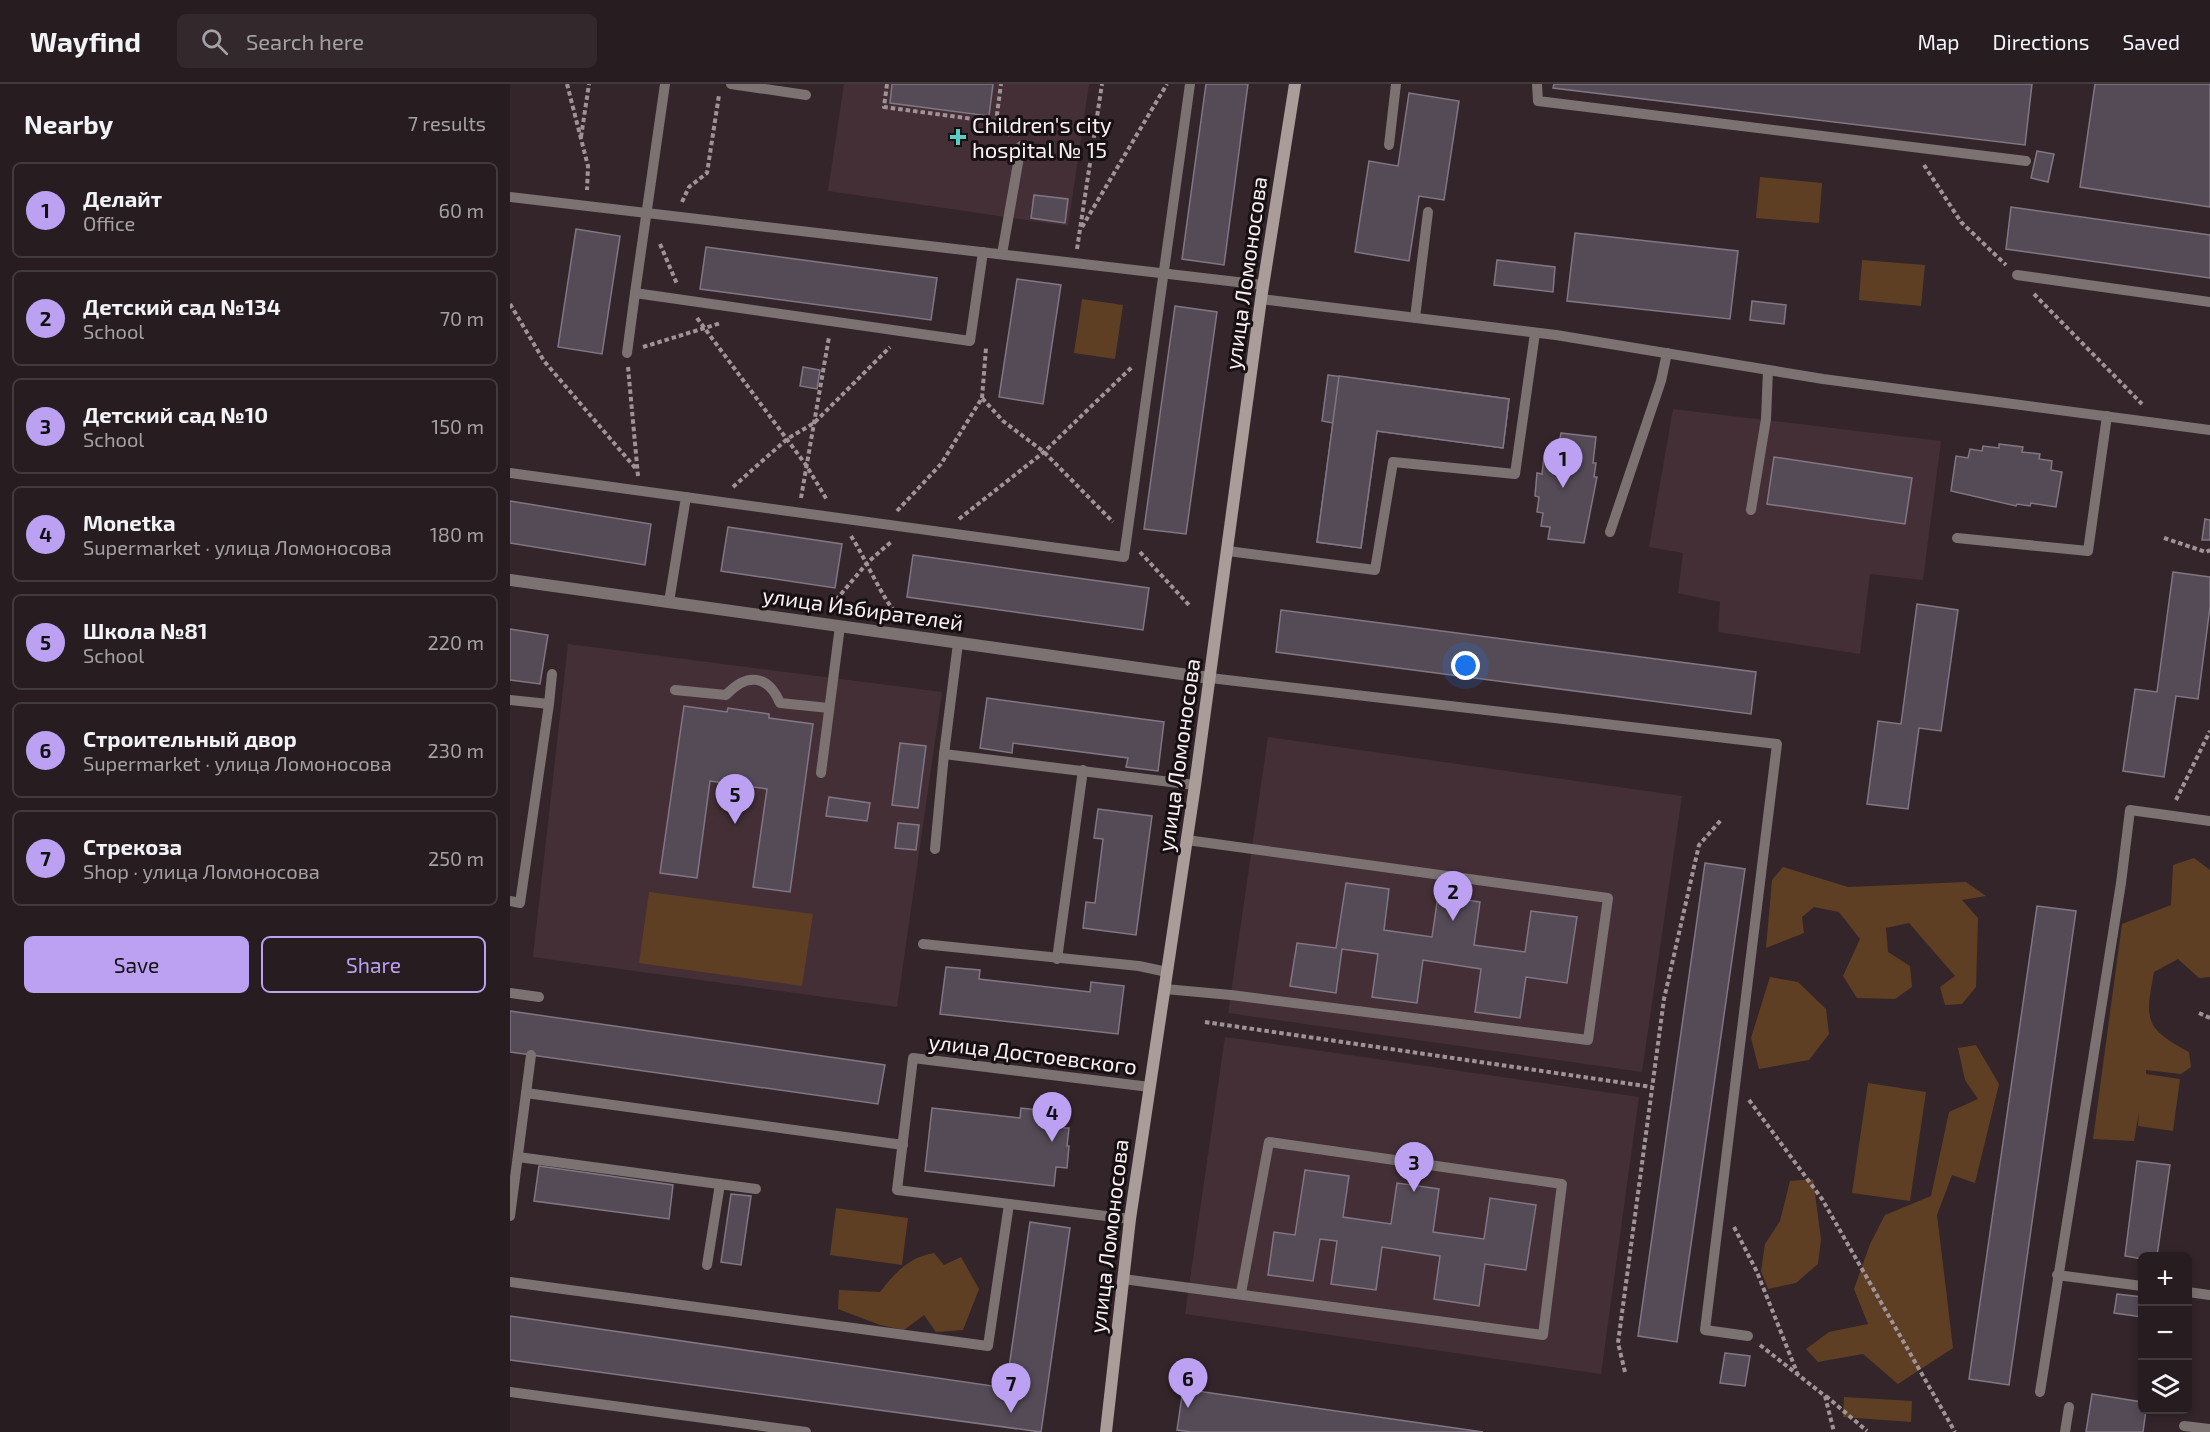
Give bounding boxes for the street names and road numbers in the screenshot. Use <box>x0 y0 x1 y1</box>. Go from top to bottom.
street label: улица Ломоносова <box>1219 175 1272 372</box>
street label: улица Избирателей <box>761 581 965 636</box>
street label: улица Ломоносова <box>1152 657 1205 854</box>
street label: улица Достоевского <box>927 1027 1139 1080</box>
street label: улица Ломоносова <box>1083 1138 1134 1335</box>

